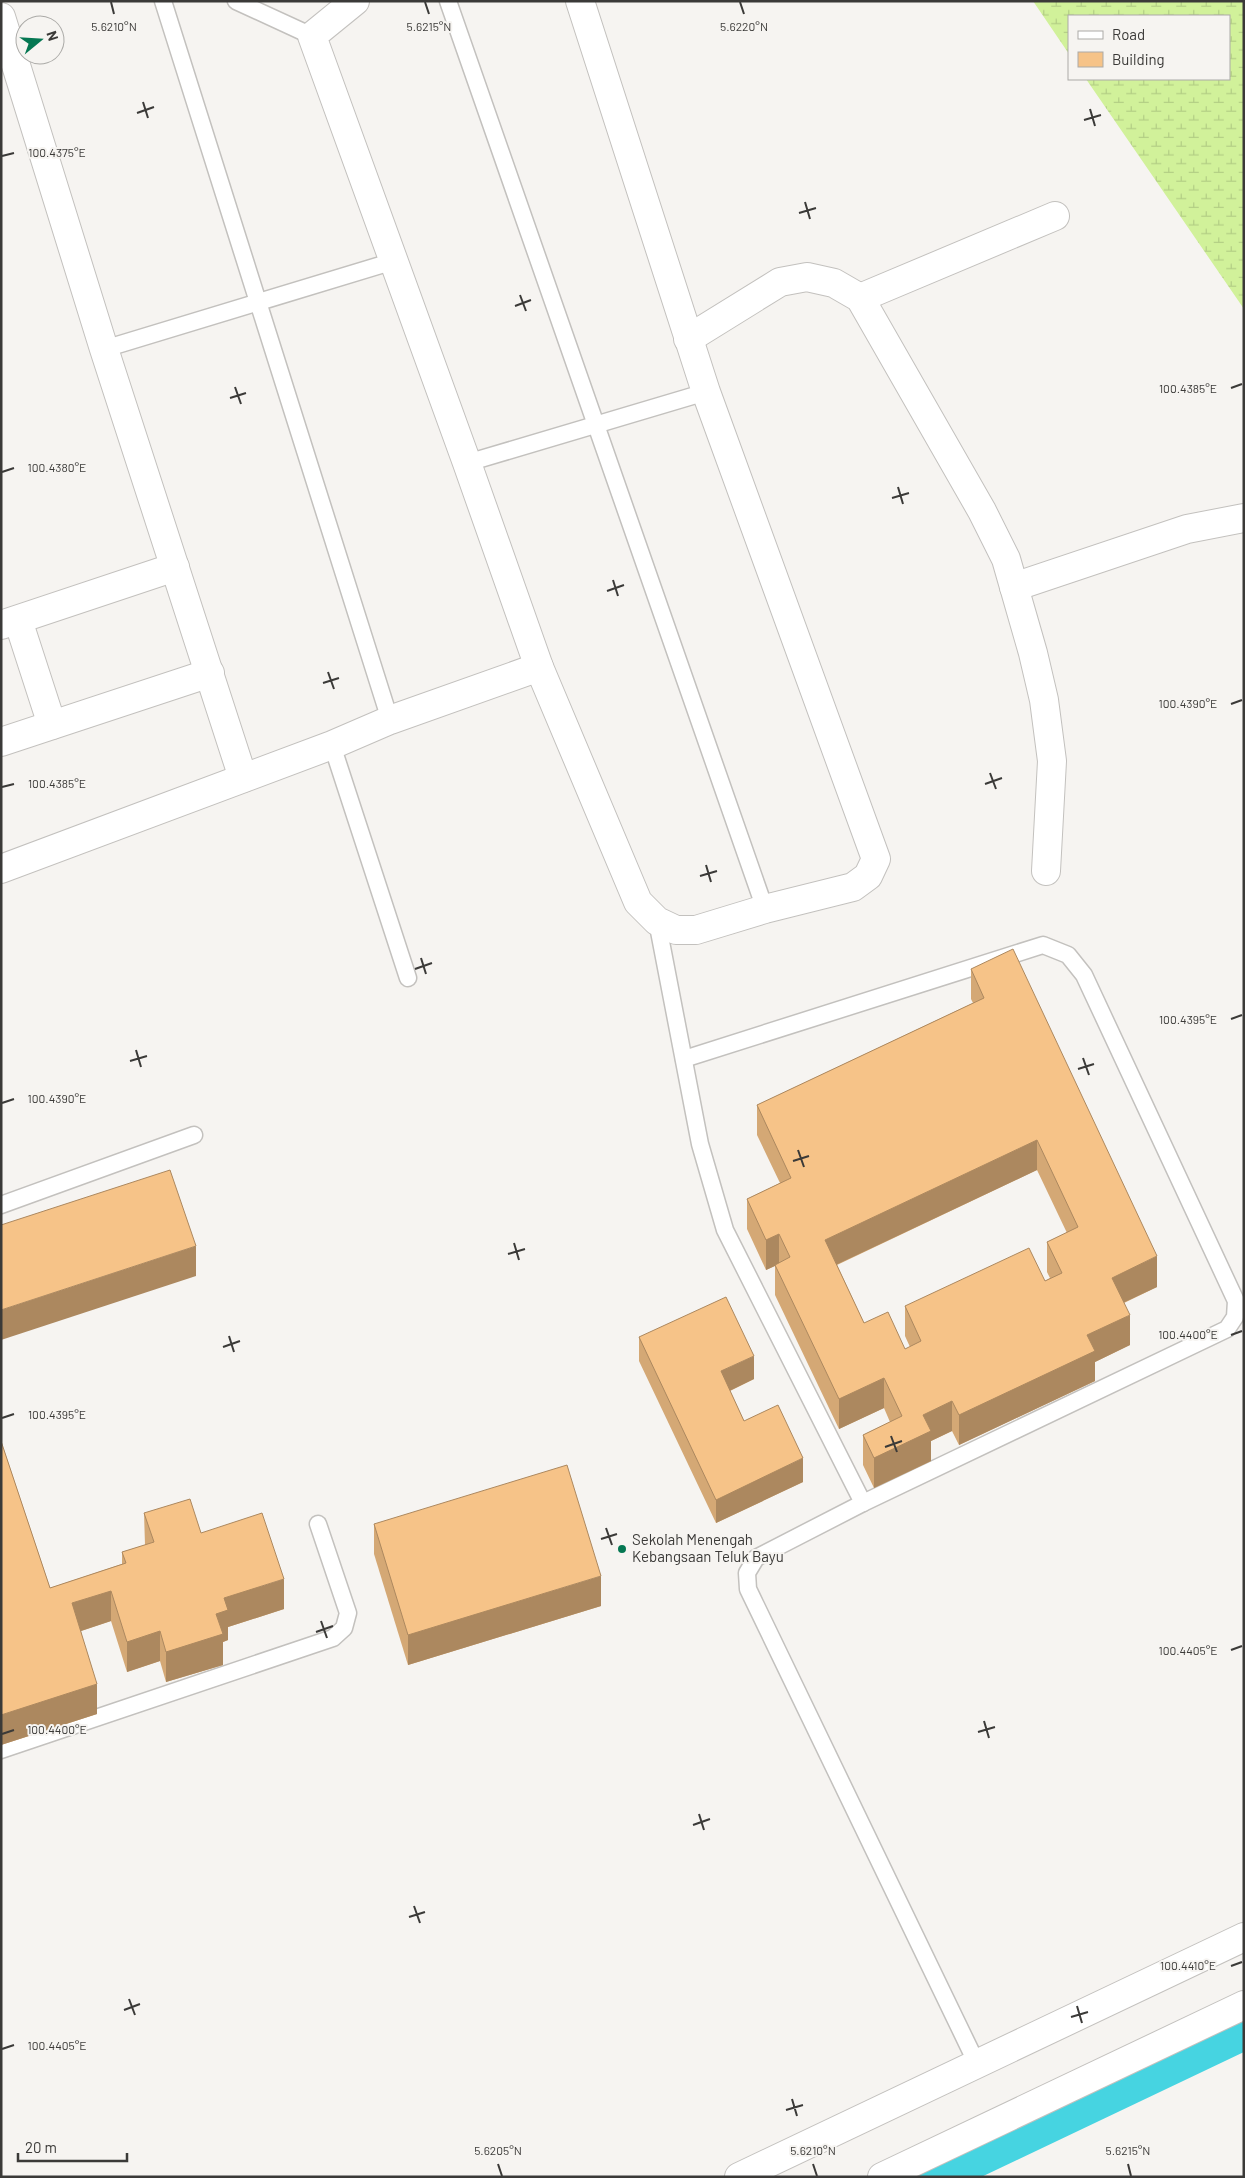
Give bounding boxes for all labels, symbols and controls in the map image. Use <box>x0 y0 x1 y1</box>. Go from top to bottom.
north arrow <box>15 15 65 65</box>
legend <box>1068 15 1230 80</box>
text: 5.6210°N <box>91 19 137 33</box>
text: 5.6215°N <box>406 19 452 33</box>
text: 5.6220°N <box>720 19 768 33</box>
text: Road <box>1112 25 1145 43</box>
text: N <box>43 29 62 43</box>
text: Building <box>1112 50 1165 68</box>
text: 100.4375°E <box>28 145 86 159</box>
text: 100.4385°E <box>1159 381 1217 395</box>
text: 100.4380°E <box>28 460 86 474</box>
text: 100.4390°E <box>1159 696 1217 710</box>
text: 100.4385°E <box>28 776 86 790</box>
text: 100.4395°E <box>1159 1012 1217 1026</box>
text: 100.4390°E <box>28 1091 86 1105</box>
text: 100.4400°E <box>1158 1327 1218 1341</box>
text: 100.4395°E <box>28 1407 86 1421</box>
place label: Sekolah Menengah Kebangsaan Teluk Bayu <box>632 1530 784 1565</box>
marker: Sekolah Menengah Kebangsaan Teluk Bayu <box>616 1543 628 1555</box>
text: 100.4405°E <box>1158 1643 1218 1657</box>
text: 100.4400°E <box>27 1722 87 1736</box>
text: 100.4410°E <box>1160 1958 1216 1972</box>
text: 100.4405°E <box>27 2038 87 2052</box>
scale bar <box>18 2130 126 2162</box>
text: 20 m <box>25 2138 57 2156</box>
text: 5.6205°N <box>474 2143 522 2157</box>
text: 5.6210°N <box>790 2143 836 2157</box>
text: 5.6215°N <box>1105 2143 1151 2157</box>

